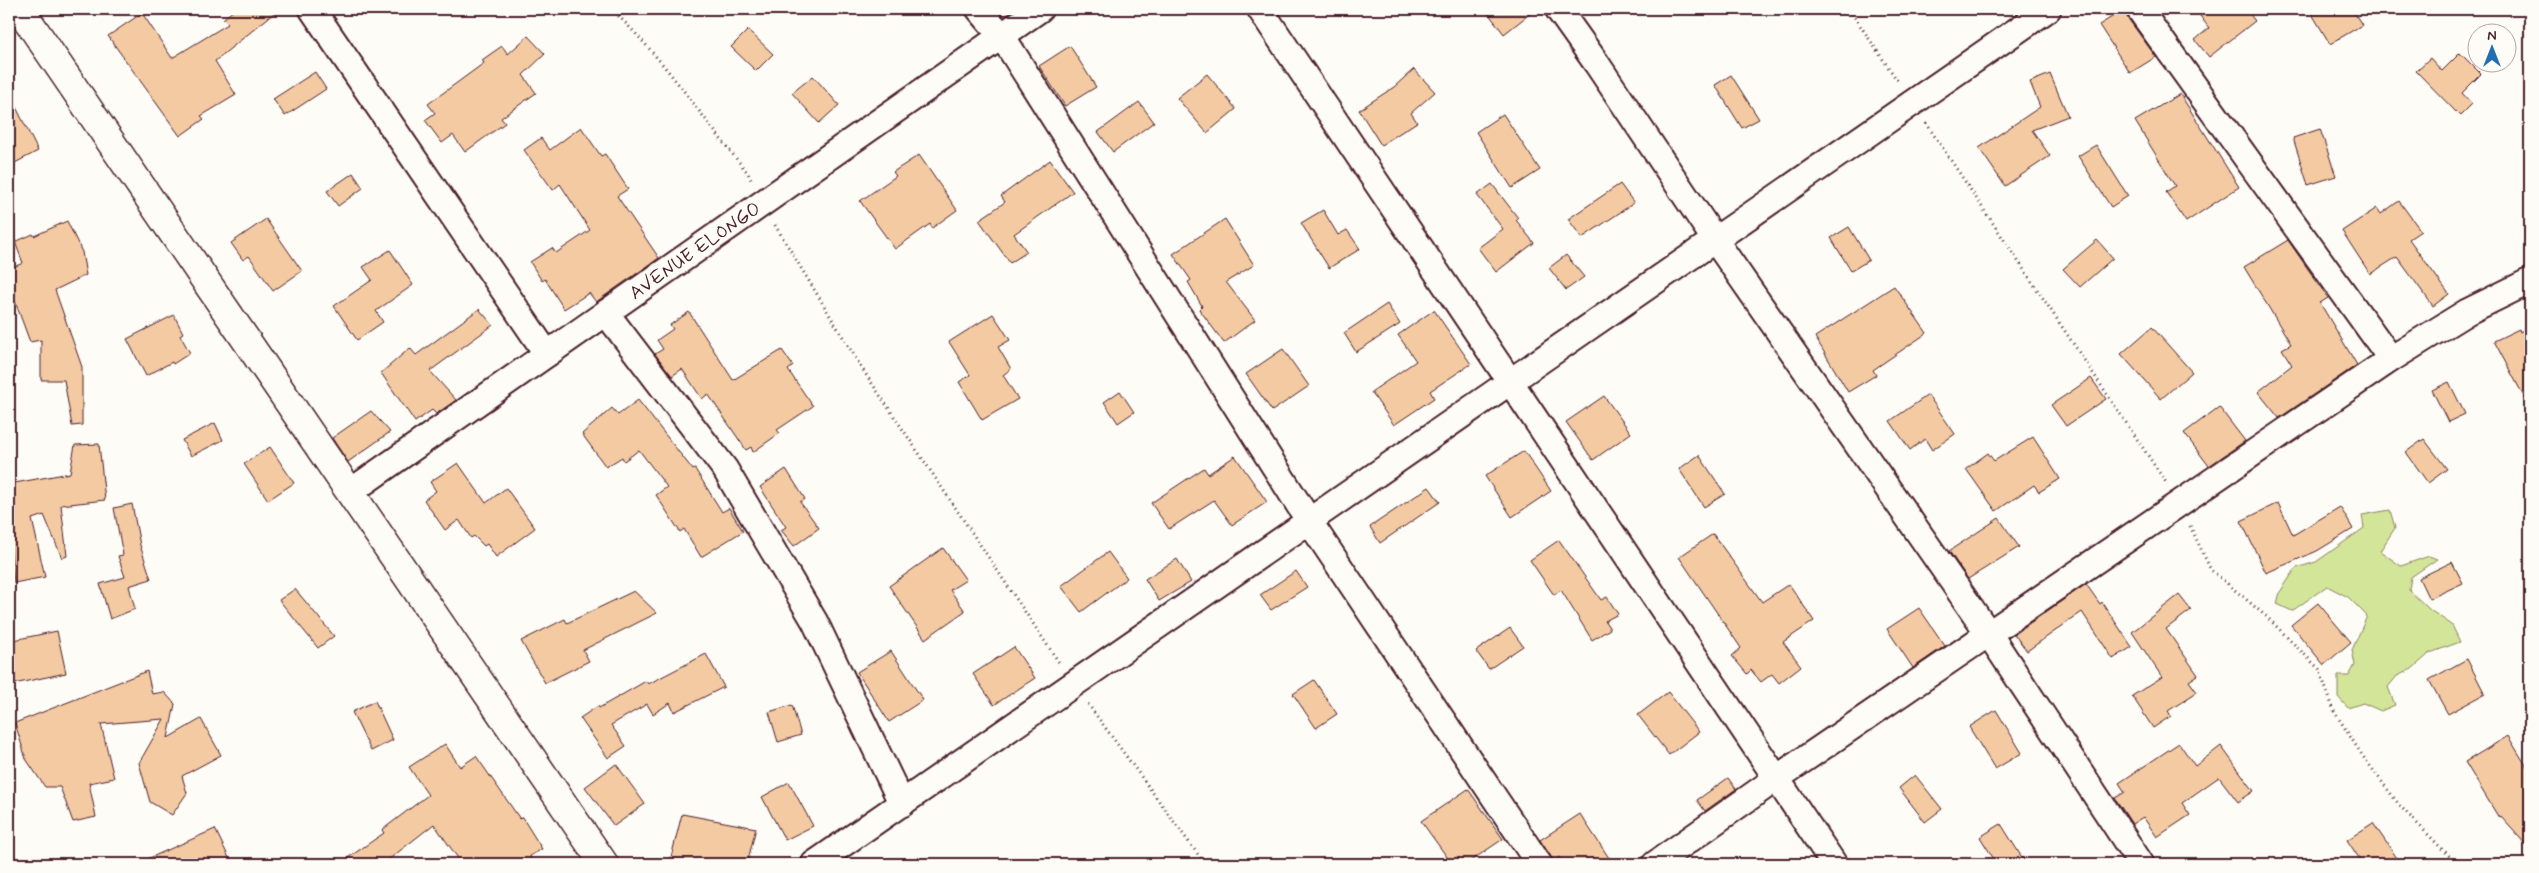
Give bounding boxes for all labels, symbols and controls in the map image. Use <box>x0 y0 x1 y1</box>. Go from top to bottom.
north arrow <box>2466 22 2516 72</box>
text: N <box>2487 27 2497 45</box>
street label: AVENUE ELONGO <box>624 196 766 305</box>

